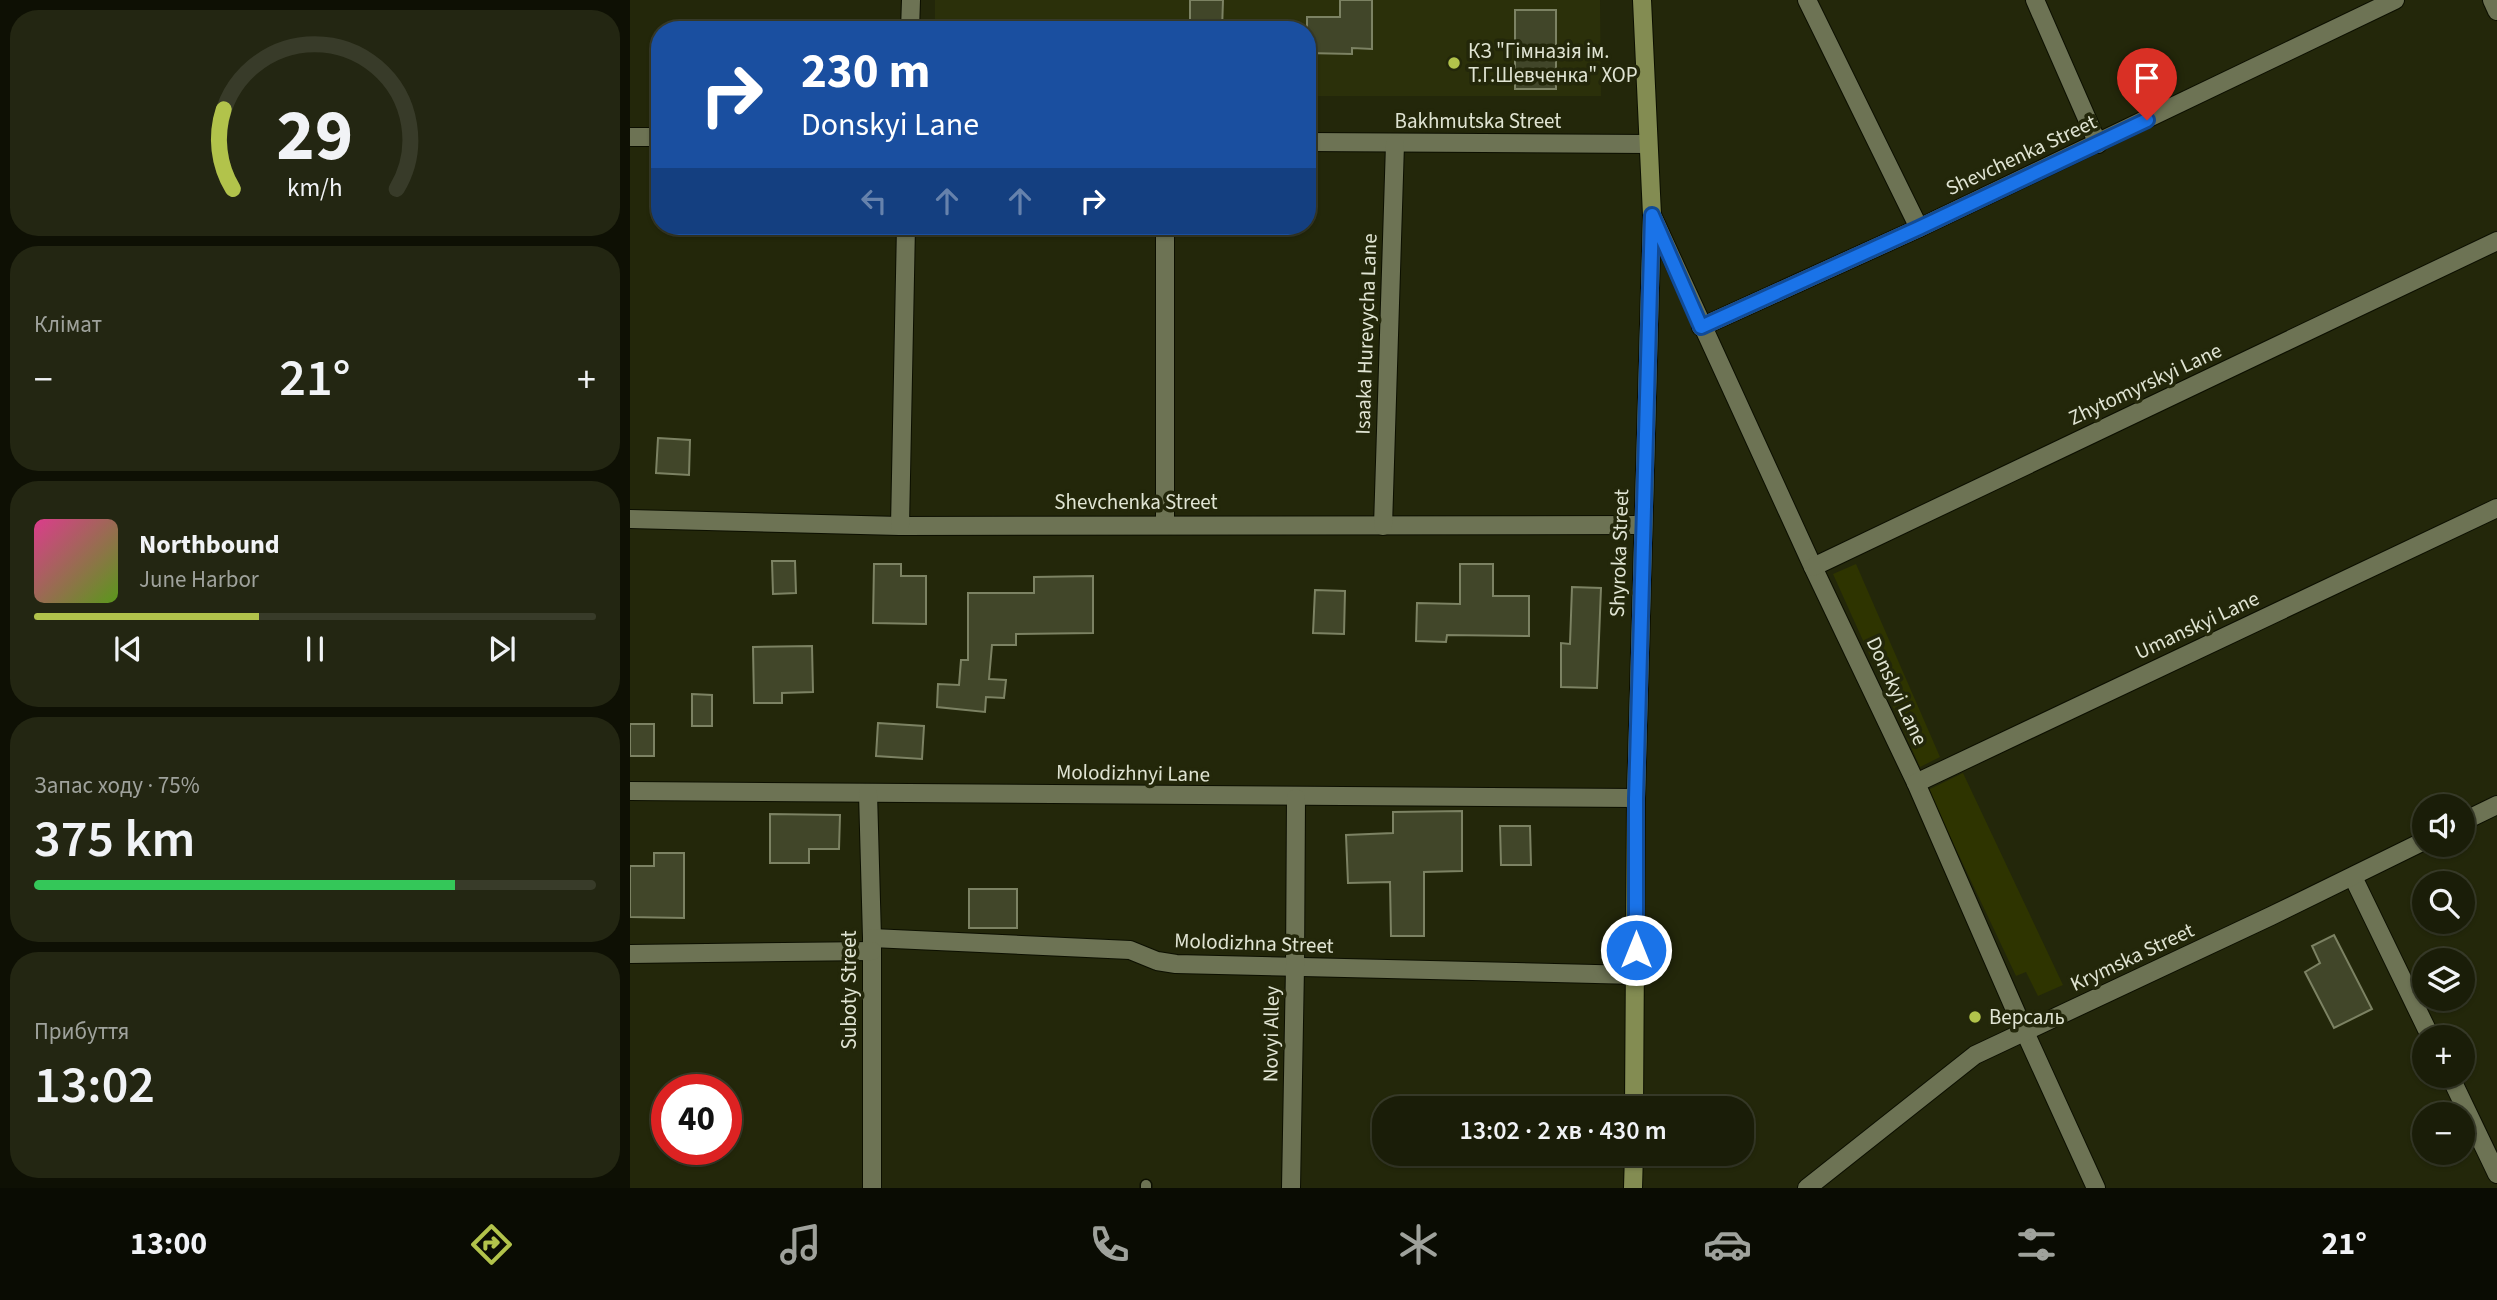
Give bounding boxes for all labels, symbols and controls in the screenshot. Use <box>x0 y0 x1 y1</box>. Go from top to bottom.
place label: КЗ "Гімназія ім. Т.Г.Шевченка" ХОР <box>1468 36 1638 90</box>
text: 230 m <box>801 37 930 107</box>
pin <box>2117 48 2177 120</box>
icon: right <box>686 49 777 140</box>
marker: КЗ "Гімназія ім. Т.Г.Шевченка" ХОР <box>1446 55 1462 71</box>
icon: arrive <box>2128 59 2166 97</box>
text: 29 <box>277 84 353 188</box>
text: Donskyi Lane <box>801 102 979 148</box>
street label: Bakhmutska Street <box>1395 106 1561 136</box>
street label: Shevchenka Street <box>1941 107 2101 203</box>
text: km/h <box>287 170 343 206</box>
icon: left <box>855 182 893 220</box>
icon: ahead <box>928 182 966 220</box>
icon: ahead <box>1001 182 1039 220</box>
icon: right <box>1074 182 1112 220</box>
street label: Isaaka Hurevycha Lane <box>1347 233 1385 435</box>
text: Клімат <box>34 308 102 341</box>
street label: Zhytomyrskyi Lane <box>2063 335 2227 433</box>
text: 21° <box>279 342 351 416</box>
text: − <box>34 353 53 407</box>
text: + <box>577 353 596 407</box>
street label: Shevchenka Street <box>1054 487 1218 517</box>
street label: Shyroka Street <box>1602 488 1636 618</box>
text: Northbound <box>139 526 280 563</box>
text: June Harbor <box>139 563 259 596</box>
street label: Umanskyi Lane <box>2130 583 2264 667</box>
icon: previous <box>109 630 147 668</box>
icon: pause <box>296 630 334 668</box>
icon: next <box>483 630 521 668</box>
street label: Donskyi Lane <box>1859 632 1935 750</box>
street label: Molodizhnyi Lane <box>1056 757 1210 789</box>
text: Запас ходу · 75% <box>34 769 200 802</box>
map controls <box>2412 794 2475 1165</box>
button: sound <box>2412 794 2475 857</box>
text: 375 km <box>34 803 195 877</box>
button: search <box>2412 871 2475 934</box>
position arrow <box>1599 913 1673 987</box>
street label: Krymska Street <box>2065 915 2199 999</box>
street label: Molodizhna Street <box>1174 925 1334 961</box>
street label: Suboty Street <box>834 931 864 1050</box>
button: layers <box>2412 948 2475 1011</box>
street label: Novyi Alley <box>1255 985 1287 1082</box>
place label: Версаль <box>1989 1002 2065 1032</box>
marker: Версаль <box>1967 1009 1983 1025</box>
text: Прибуття <box>34 1015 129 1048</box>
button: + <box>2412 1025 2475 1088</box>
text: 13:02 <box>34 1049 155 1123</box>
speed limit sign: 40 <box>651 1074 742 1165</box>
button: − <box>2412 1102 2475 1165</box>
text: 13:02 · 2 хв · 430 m <box>1459 1112 1667 1149</box>
icon: directions <box>467 1220 516 1269</box>
icon: music <box>776 1220 825 1269</box>
icon: phone <box>1085 1220 1134 1269</box>
icon: climate <box>1394 1220 1443 1269</box>
icon: car <box>1703 1220 1752 1269</box>
icon: filters <box>2012 1220 2061 1269</box>
text: 13:00 <box>130 1221 207 1267</box>
text: 21° <box>2321 1221 2367 1267</box>

